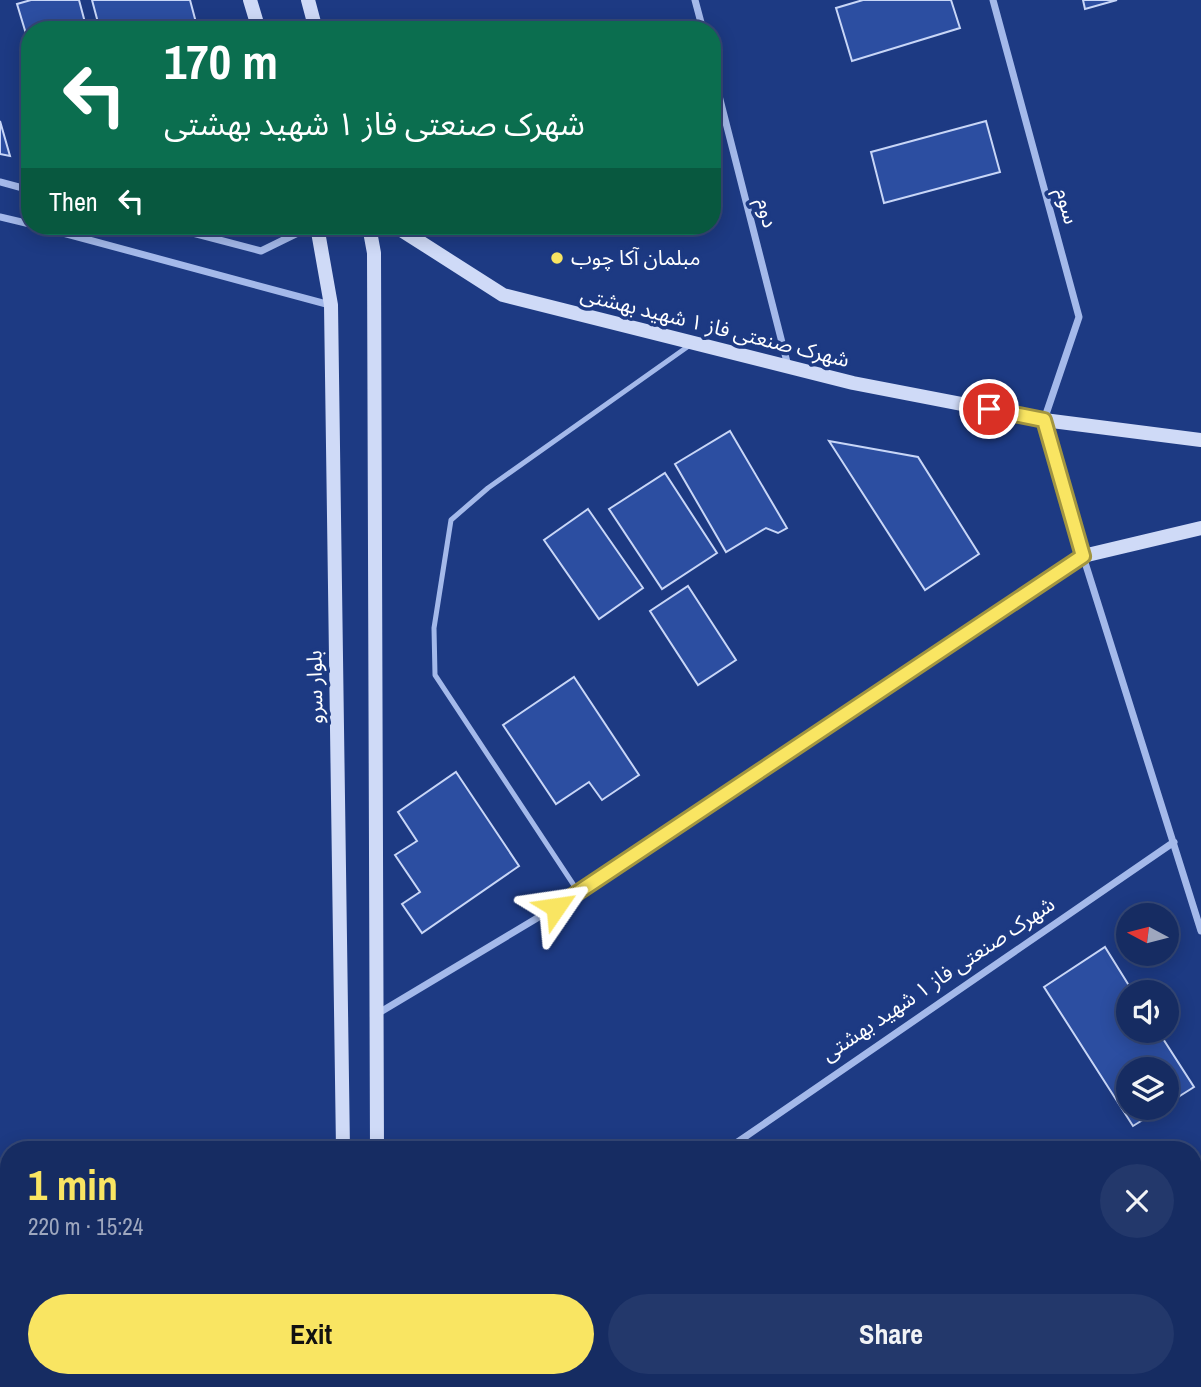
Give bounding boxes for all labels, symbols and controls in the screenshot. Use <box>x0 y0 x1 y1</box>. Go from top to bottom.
text: 170 m <box>164 28 278 94</box>
icon: left <box>49 49 140 140</box>
text: شهرک صنعتی فاز ۱ شهید بهشتی <box>164 102 585 145</box>
icon: left <box>112 182 150 220</box>
text: Then <box>49 184 98 219</box>
street label: سوم <box>1047 184 1086 228</box>
street label: دوم <box>748 195 785 231</box>
place label: مبلمان آکا چوب <box>571 243 701 272</box>
marker: مبلمان آکا چوب <box>549 250 565 266</box>
street label: شهرک صنعتی فاز ۱ شهید بهشتی <box>578 279 853 374</box>
pin <box>959 379 1019 439</box>
icon: arrive <box>970 390 1008 428</box>
street label: بلوار سرو <box>299 650 330 724</box>
position arrow <box>519 870 593 944</box>
street label: شهرک صنعتی فاز ۱ شهید بهشتی <box>815 889 1060 1068</box>
north arrow <box>1116 903 1180 966</box>
map controls <box>1116 903 1179 1120</box>
button: sound <box>1116 980 1179 1043</box>
button: layers <box>1116 1057 1179 1120</box>
text: 1 min <box>28 1157 118 1213</box>
button: close <box>1100 1164 1174 1238</box>
text: 220 m · 15:24 <box>28 1211 143 1242</box>
button: Exit <box>28 1294 594 1374</box>
button: Share <box>608 1294 1174 1374</box>

